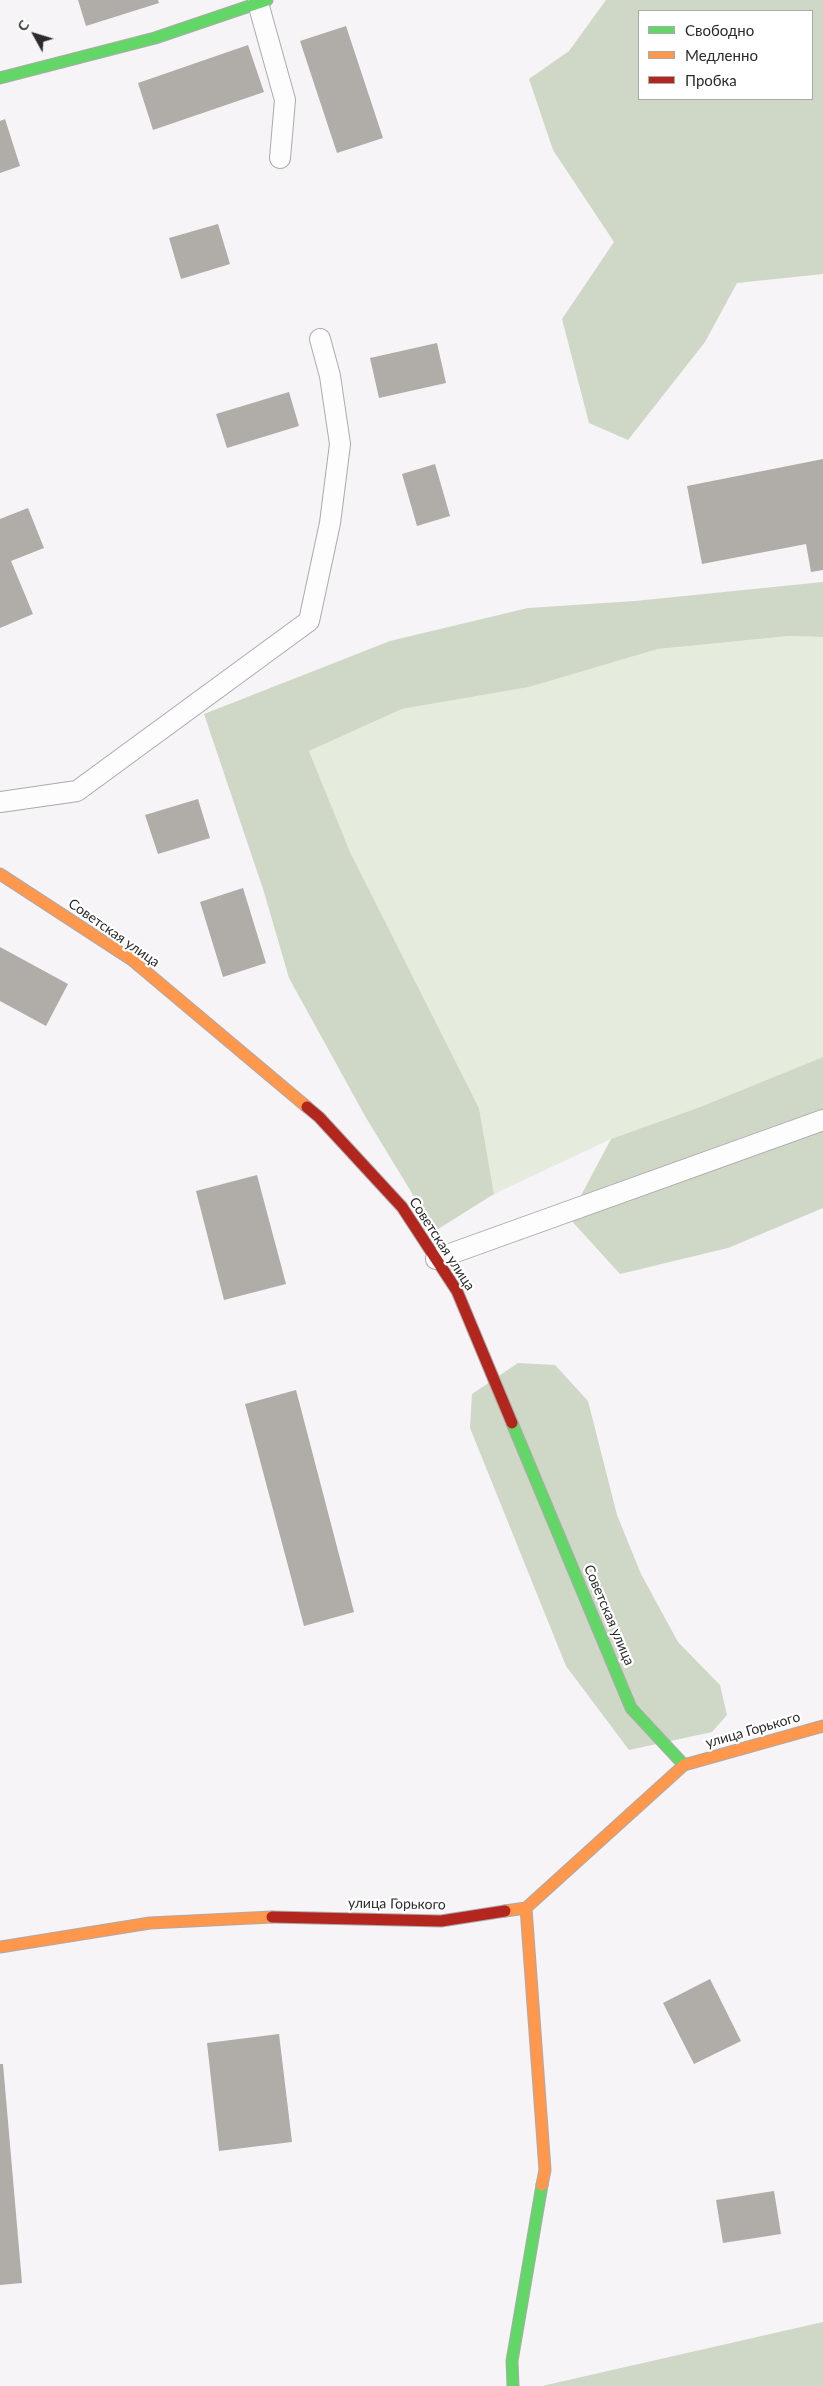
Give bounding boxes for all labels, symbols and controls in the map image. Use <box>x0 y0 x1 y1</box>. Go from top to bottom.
north arrow <box>10 10 60 60</box>
legend <box>638 10 813 100</box>
text: С <box>13 16 32 34</box>
text: Свободно <box>685 21 754 39</box>
text: Медленно <box>685 46 758 64</box>
text: Пробка <box>685 71 737 89</box>
street label: Советская улица <box>65 895 163 971</box>
street label: Советская улица <box>406 1194 478 1294</box>
street label: Советская улица <box>580 1562 638 1668</box>
street label: улица Горького <box>704 1708 802 1752</box>
street label: улица Горького <box>348 1895 446 1913</box>

